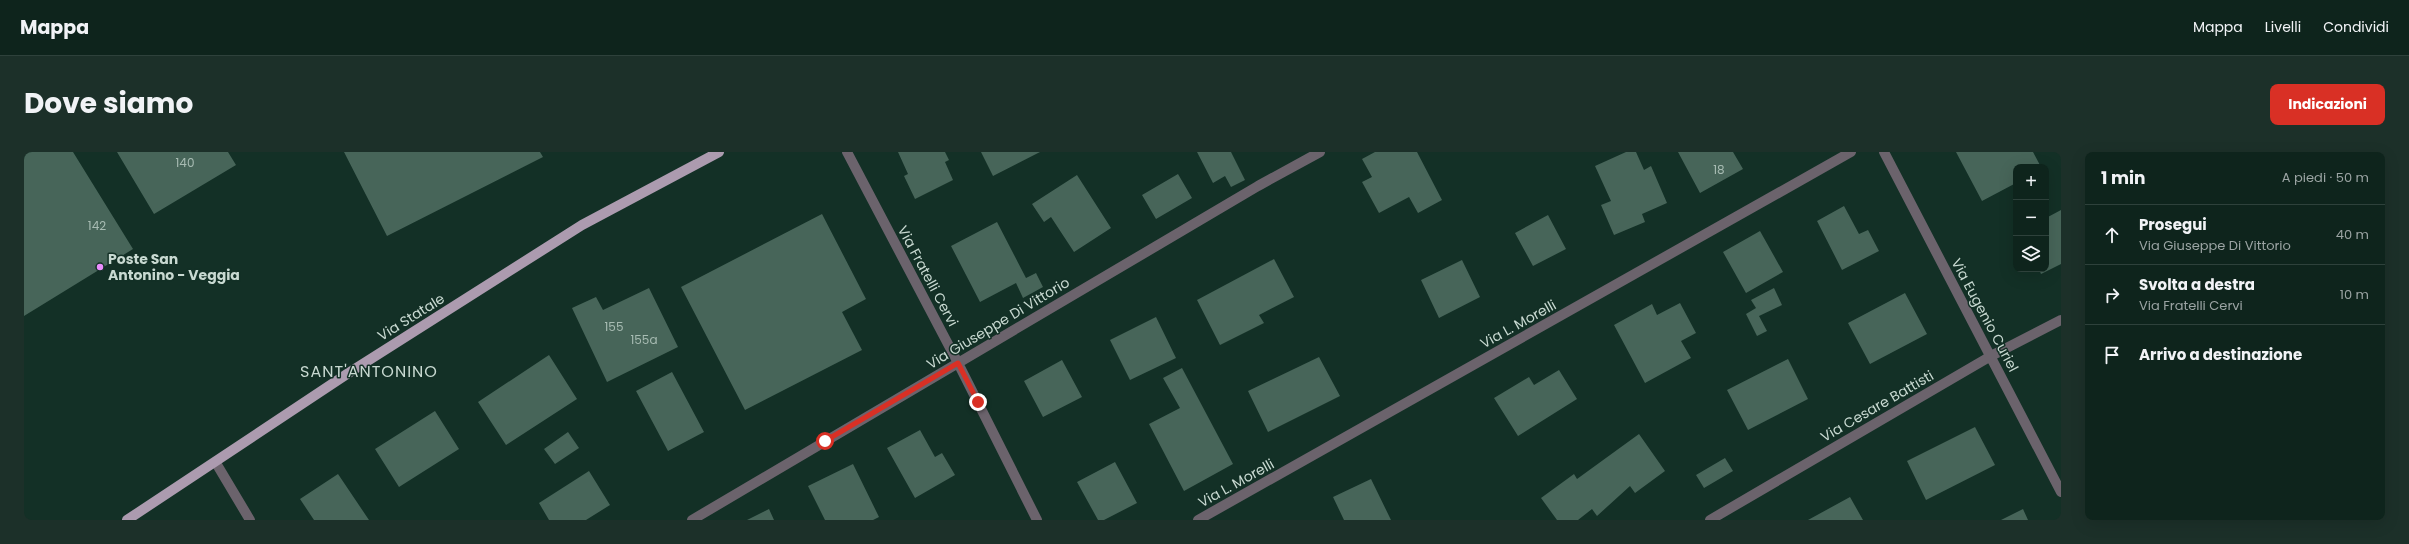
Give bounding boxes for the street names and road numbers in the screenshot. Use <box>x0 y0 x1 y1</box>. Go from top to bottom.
street label: Via Fratelli Cervi <box>893 222 963 330</box>
street label: Via Eugenio Curiel <box>1947 255 2023 375</box>
street label: Via Giuseppe Di Vittorio <box>923 272 1073 374</box>
street label: Via Statale <box>374 288 449 346</box>
street label: Via L. Morelli <box>1476 295 1560 353</box>
street label: Via Cesare Battisti <box>1817 365 1937 447</box>
street label: Via L. Morelli <box>1194 454 1278 512</box>

